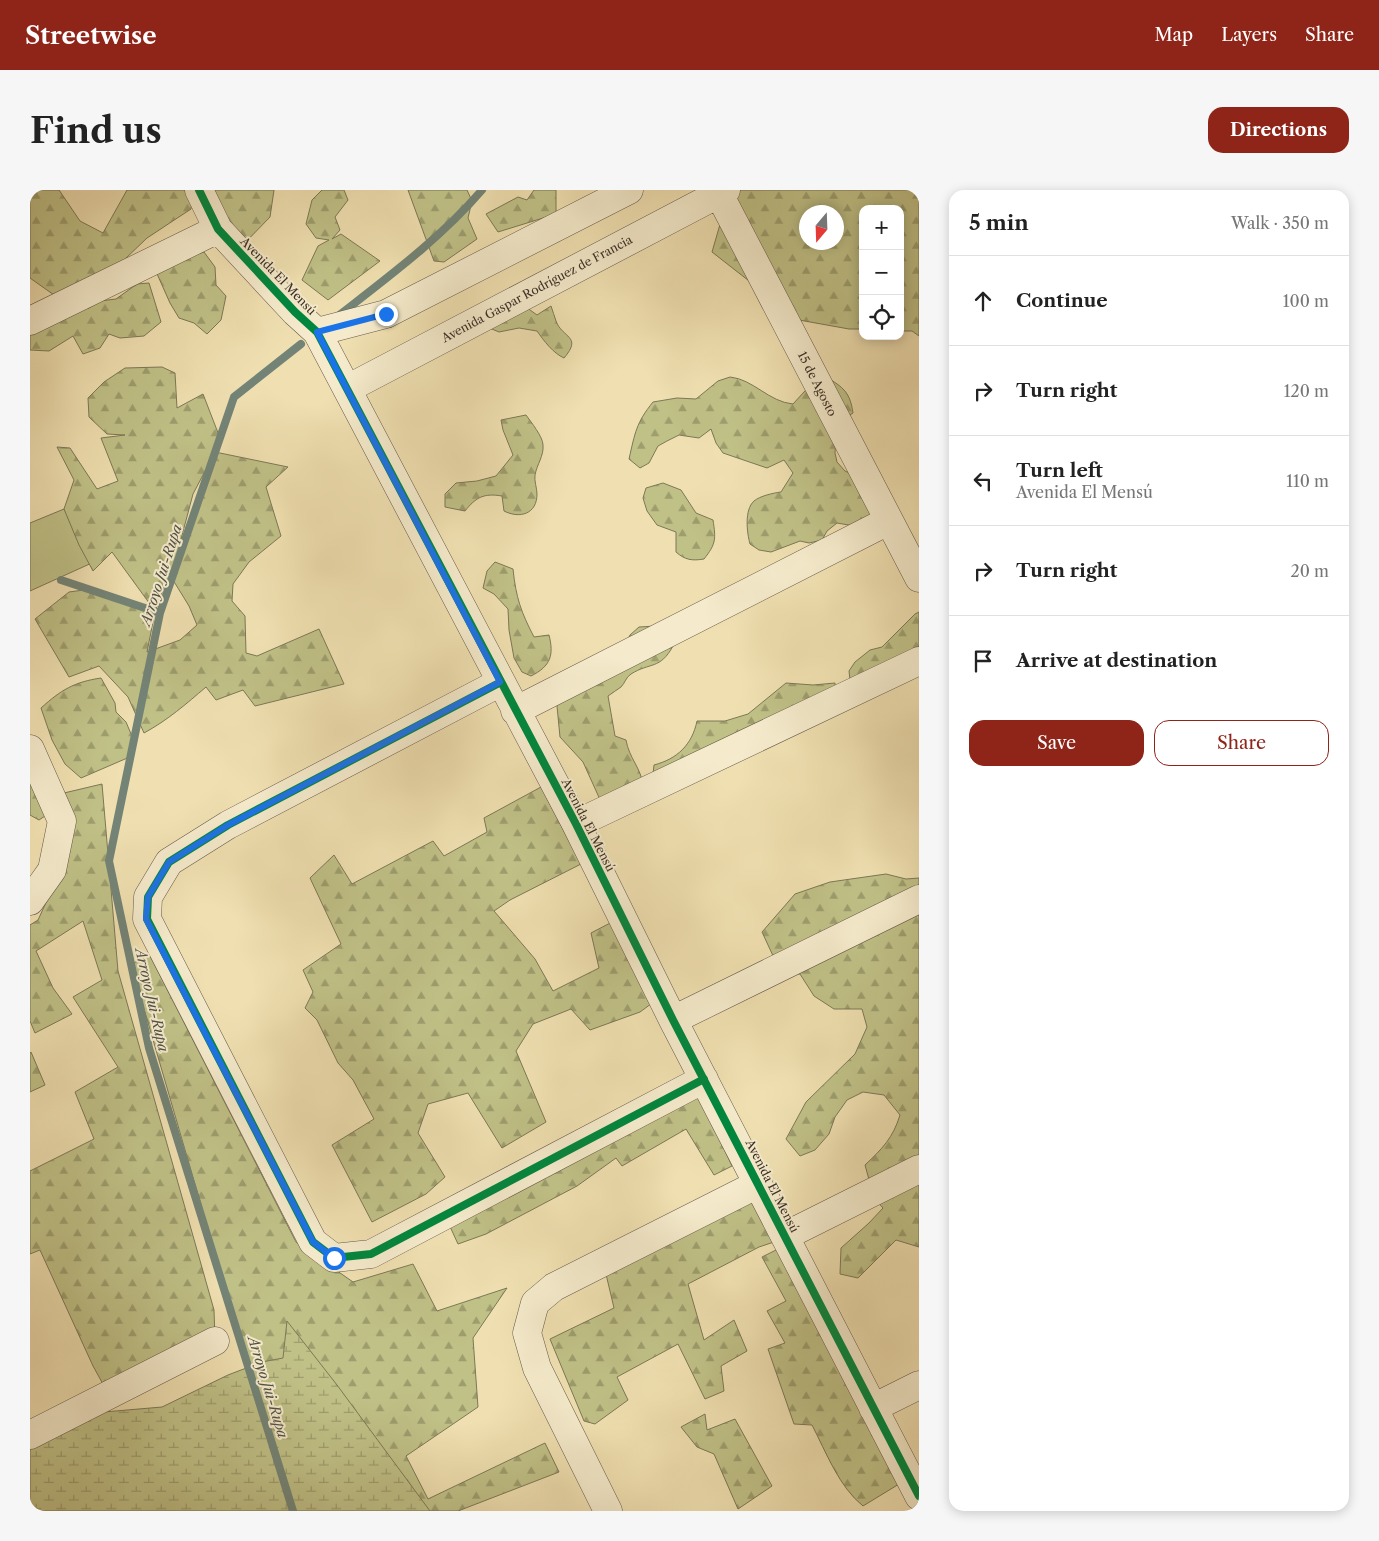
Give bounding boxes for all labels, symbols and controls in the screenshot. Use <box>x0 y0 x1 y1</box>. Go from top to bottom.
text: Streetwise <box>25 21 157 50</box>
text: Map <box>1155 24 1193 46</box>
text: Layers <box>1221 24 1277 46</box>
text: Share <box>1305 24 1354 46</box>
button: Directions <box>1208 107 1349 153</box>
text: Find us <box>30 109 162 152</box>
north arrow <box>799 205 844 250</box>
map controls <box>859 205 904 340</box>
button: + <box>859 205 904 250</box>
text: 5 min <box>969 210 1029 235</box>
text: Walk · 350 m <box>1231 213 1329 233</box>
street label: Avenida Gaspar Rodríguez de Francia <box>438 231 635 346</box>
street label: Avenida El Mensú <box>237 233 320 318</box>
button: − <box>859 250 904 295</box>
icon: ahead <box>969 287 997 315</box>
text: Continue <box>1016 289 1108 312</box>
text: 100 m <box>1283 291 1329 311</box>
button: locate <box>859 295 904 340</box>
route end <box>375 303 398 326</box>
street label: 15 de Agosto <box>795 349 840 419</box>
icon: right <box>969 377 997 405</box>
text: Turn right <box>1016 379 1117 402</box>
text: 120 m <box>1284 381 1329 401</box>
text: Turn left <box>1016 459 1103 482</box>
icon: left <box>969 467 997 495</box>
text: 110 m <box>1286 471 1329 491</box>
text: Avenida El Mensú <box>1016 482 1153 502</box>
water label: Arroyo Jui-Rupa <box>135 521 186 630</box>
icon: right <box>969 557 997 585</box>
text: Turn right <box>1016 559 1117 582</box>
text: 20 m <box>1290 561 1329 581</box>
icon: arrive <box>969 647 997 675</box>
text: Arrive at destination <box>1016 649 1217 672</box>
button: Save <box>969 720 1144 766</box>
button: Share <box>1154 720 1329 766</box>
street label: Avenida El Mensú <box>558 775 619 875</box>
water label: Arroyo Jui-Rupa <box>131 944 173 1054</box>
street label: Avenida El Mensú <box>742 1136 803 1236</box>
route start <box>323 1247 346 1270</box>
water label: Arroyo Jui-Rupa <box>243 1332 292 1441</box>

